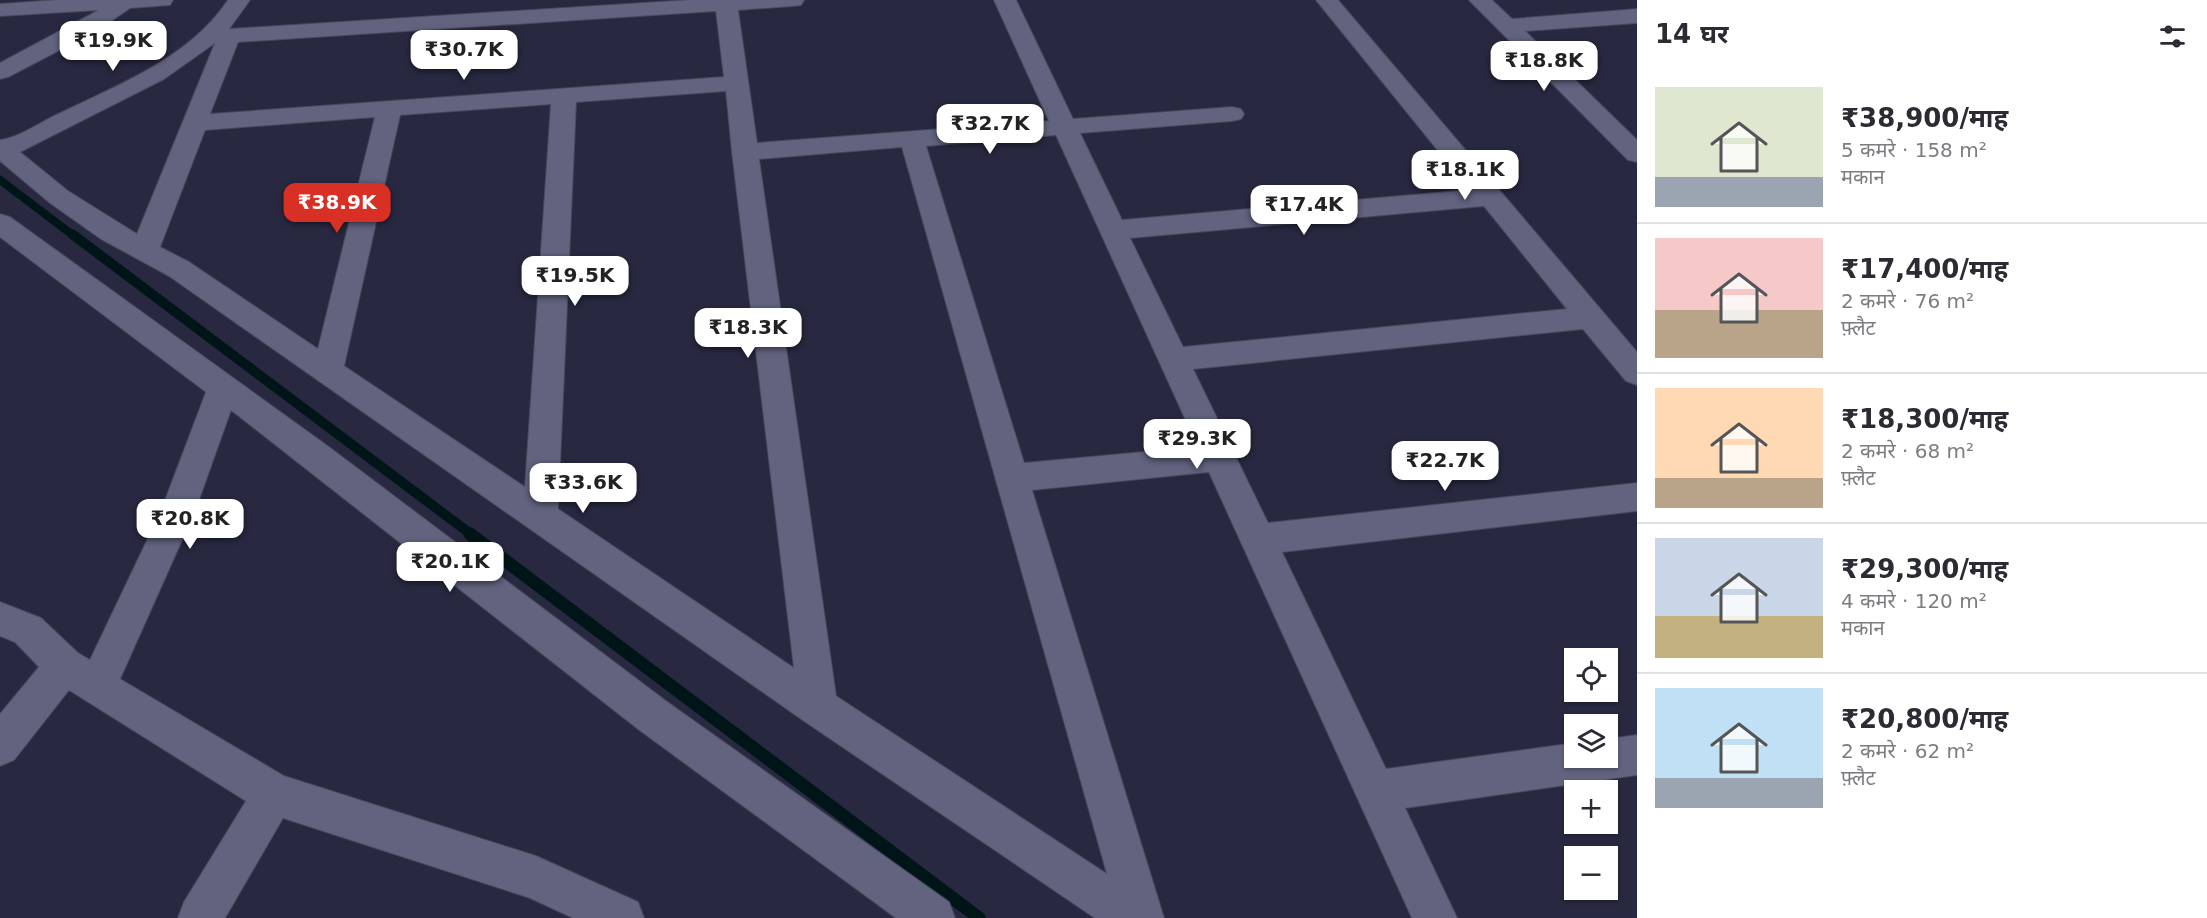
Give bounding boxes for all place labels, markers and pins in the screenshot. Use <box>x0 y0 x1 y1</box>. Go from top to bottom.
pin: ₹19.9K <box>64 21 162 72</box>
pin: ₹30.7K <box>415 30 513 81</box>
pin: ₹18.8K <box>1495 41 1593 92</box>
pin: ₹32.7K <box>941 104 1039 155</box>
pin: ₹18.1K <box>1416 150 1514 201</box>
pin: ₹38.9K <box>288 183 386 234</box>
pin: ₹17.4K <box>1255 185 1353 236</box>
pin: ₹19.5K <box>526 256 624 307</box>
pin: ₹18.3K <box>699 308 797 359</box>
pin: ₹29.3K <box>1148 419 1246 470</box>
pin: ₹22.7K <box>1396 441 1494 492</box>
pin: ₹33.6K <box>534 463 632 514</box>
pin: ₹20.8K <box>141 499 239 550</box>
pin: ₹20.1K <box>401 542 499 593</box>

